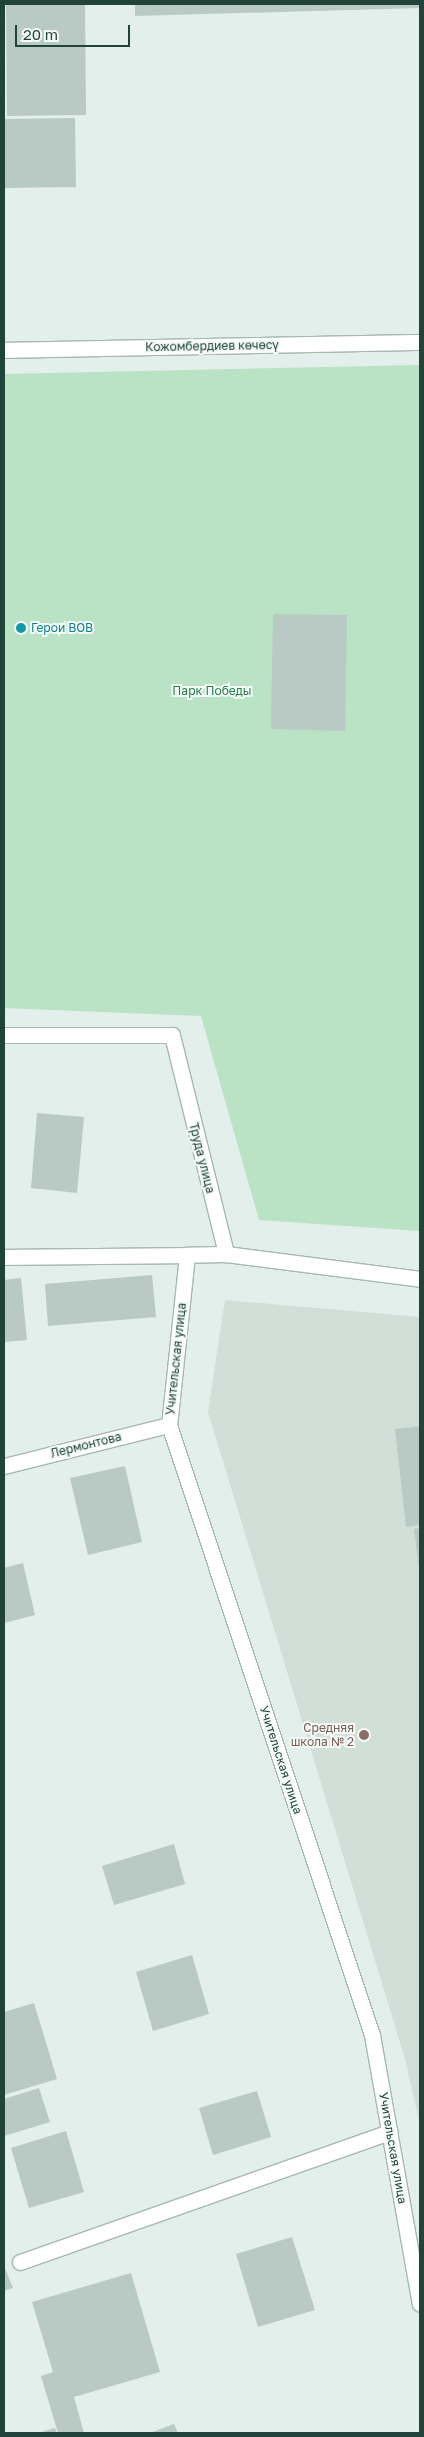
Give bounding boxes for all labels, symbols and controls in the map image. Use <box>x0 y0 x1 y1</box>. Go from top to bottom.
scale bar <box>18 15 132 47</box>
text: 20 m <box>23 25 58 43</box>
street label: Кожомбердиев көчөсү <box>145 338 279 354</box>
place label: Герои ВОВ <box>31 621 93 635</box>
marker: Герои ВОВ <box>15 622 27 634</box>
park label: Парк Победы <box>172 684 252 698</box>
street label: Труда улица <box>186 1121 218 1195</box>
street label: Учительская улица <box>163 1302 189 1416</box>
street label: Лермонтова <box>49 1429 123 1461</box>
street label: Учительская улица <box>257 1704 305 1816</box>
place label: Средняя школа № 2 <box>291 1721 354 1749</box>
marker: Средняя школа № 2 <box>358 1729 370 1741</box>
street label: Учительская улица <box>376 2091 410 2205</box>

